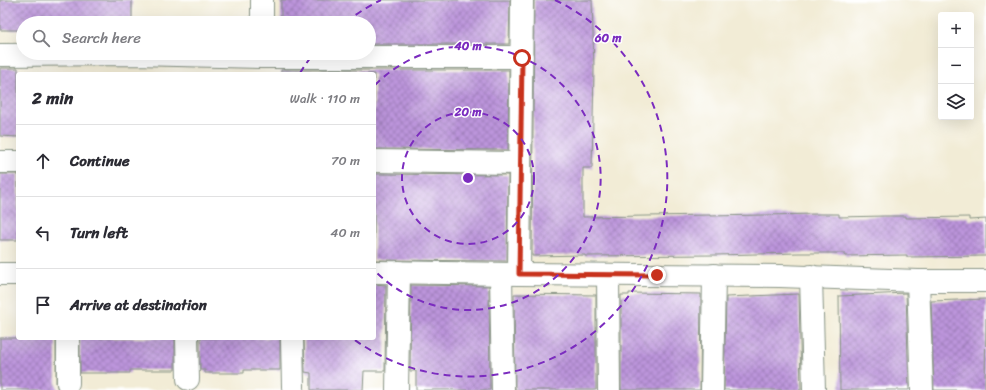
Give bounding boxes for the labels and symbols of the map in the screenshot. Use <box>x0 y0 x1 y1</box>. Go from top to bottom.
text: 60 m <box>594 27 622 49</box>
text: 40 m <box>453 35 482 57</box>
route start <box>513 49 531 67</box>
text: 20 m <box>454 101 482 123</box>
centre of rings <box>461 171 475 185</box>
route end <box>648 266 666 284</box>

